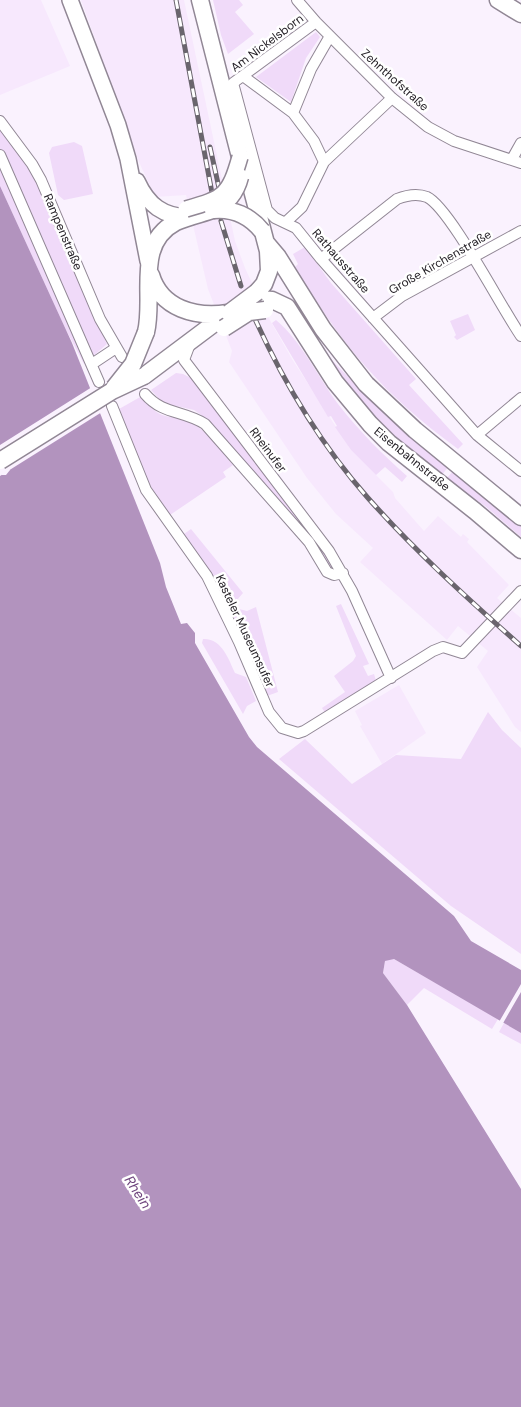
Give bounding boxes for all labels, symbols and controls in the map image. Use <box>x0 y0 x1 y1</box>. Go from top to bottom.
street label: Am Nickelsborn <box>227 10 307 76</box>
street label: Zehnthofstraße <box>358 45 432 115</box>
street label: Rampenstraße <box>40 191 86 273</box>
street label: Rathausstraße <box>309 225 374 297</box>
street label: Große Kirchenstraße <box>386 226 494 298</box>
street label: Eisenbahnstraße <box>371 423 453 495</box>
street label: Rheinufer <box>246 424 291 476</box>
street label: Kasteler Museumsufer <box>212 572 278 691</box>
water label: Rhein <box>121 1172 155 1212</box>

